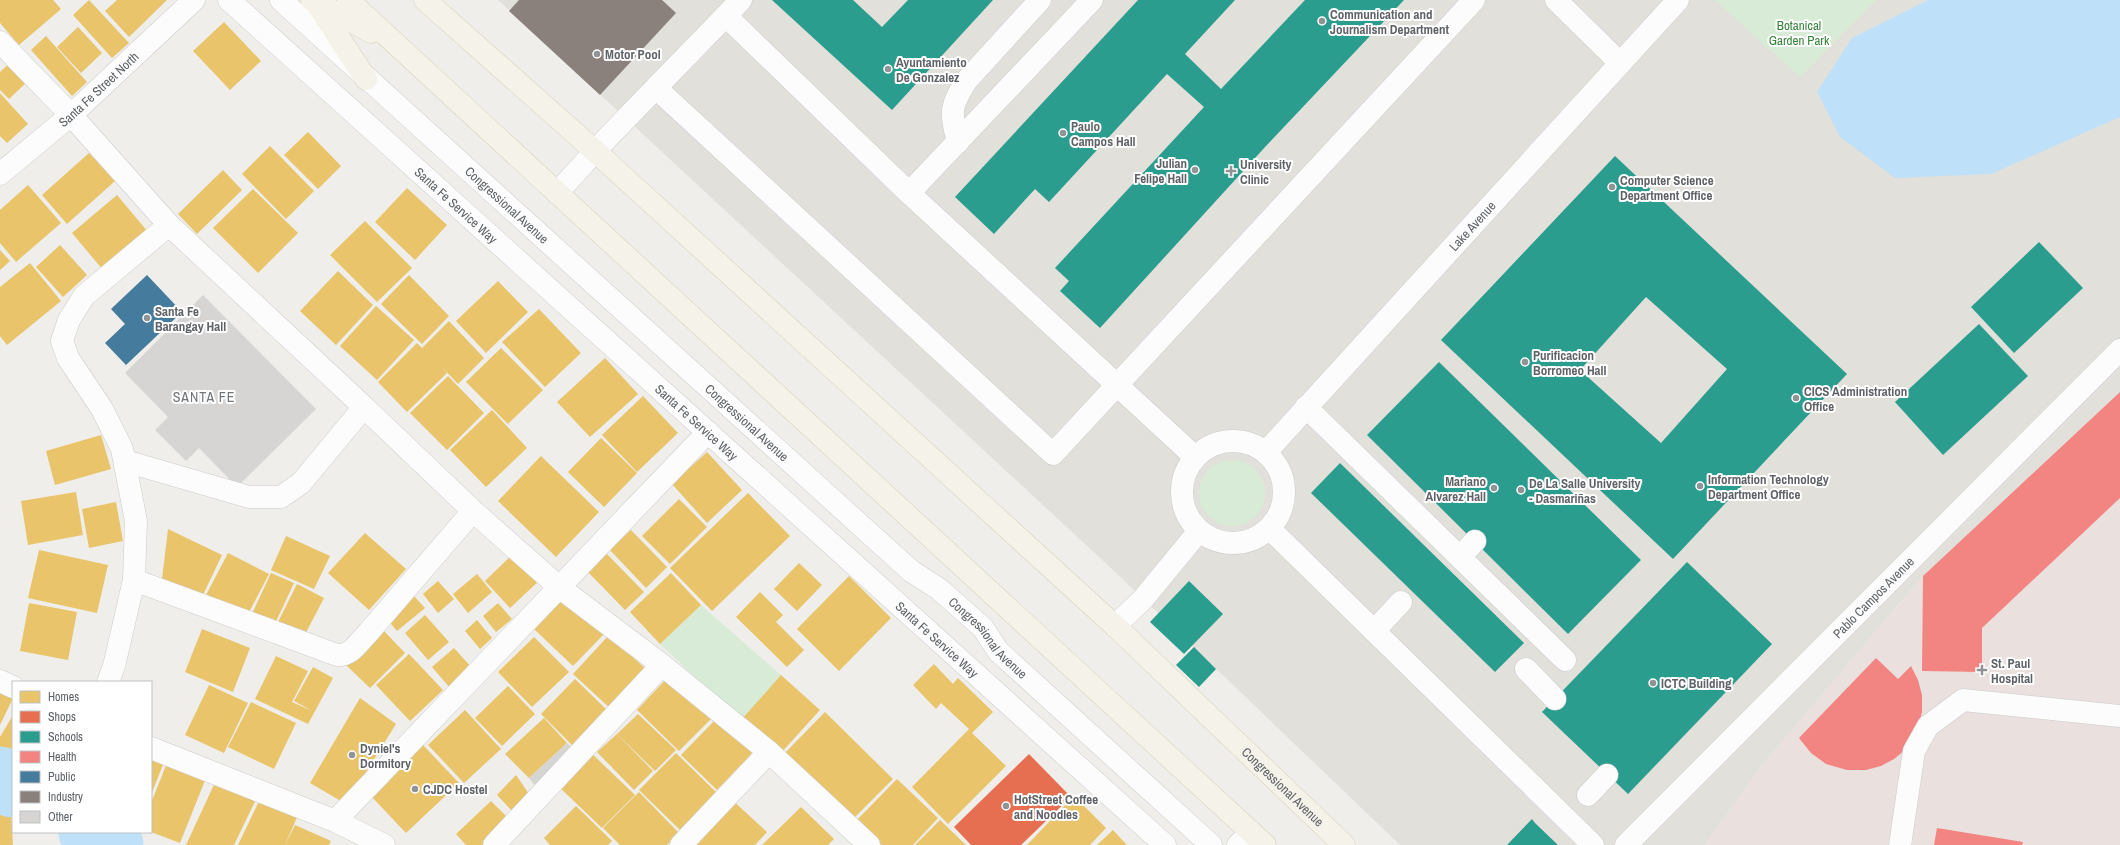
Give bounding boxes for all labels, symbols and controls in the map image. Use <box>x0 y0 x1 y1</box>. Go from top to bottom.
place label: Communication and Journalism Department <box>1330 6 1450 38</box>
marker: Communication and Journalism Department <box>1317 16 1327 26</box>
park label: Botanical Garden Park <box>1769 17 1830 49</box>
place label: Motor Pool <box>605 46 661 63</box>
street label: Santa Fe Street North <box>55 48 142 131</box>
marker: Motor Pool <box>592 49 602 59</box>
place label: Ayuntamiento De Gonzalez <box>896 54 967 86</box>
marker: Ayuntamiento De Gonzalez <box>883 64 893 74</box>
place label: Paulo Campos Hall <box>1071 118 1136 150</box>
marker: Paulo Campos Hall <box>1058 128 1068 138</box>
place label: Julian Felipe Hall <box>1134 155 1187 187</box>
place label: University Clinic <box>1240 156 1292 188</box>
street label: Congressional Avenue <box>461 163 552 248</box>
street label: Santa Fe Service Way <box>411 164 501 248</box>
marker: Julian Felipe Hall <box>1190 165 1200 175</box>
marker: University Clinic <box>1225 165 1237 177</box>
place label: Computer Science Department Office <box>1620 172 1714 204</box>
marker: Computer Science Department Office <box>1607 182 1617 192</box>
street label: Lake Avenue <box>1445 198 1500 255</box>
place label: Santa Fe Barangay Hall <box>155 303 226 335</box>
marker: Santa Fe Barangay Hall <box>142 313 152 323</box>
place label: Purificacion Borromeo Hall <box>1533 347 1606 379</box>
marker: Purificacion Borromeo Hall <box>1520 357 1530 367</box>
street label: Congressional Avenue <box>701 380 792 465</box>
street label: Santa Fe Service Way <box>651 381 742 465</box>
place label: CICS Administration Office <box>1804 383 1907 415</box>
district label: SANTA FE <box>173 388 235 406</box>
marker: CICS Administration Office <box>1791 393 1801 403</box>
place label: Information Technology Department Office <box>1708 471 1829 503</box>
place label: Mariano Alvarez Hall <box>1426 473 1486 505</box>
place label: De La Salle University - Dasmariñas <box>1529 475 1640 507</box>
marker: Information Technology Department Office <box>1695 481 1705 491</box>
marker: Mariano Alvarez Hall <box>1489 483 1499 493</box>
marker: De La Salle University - Dasmariñas <box>1516 485 1526 495</box>
street label: Pablo Campos Avenue <box>1829 553 1918 642</box>
street label: Congressional Avenue <box>945 594 1031 683</box>
street label: Santa Fe Service Way <box>892 598 982 682</box>
place label: St. Paul Hospital <box>1991 655 2033 687</box>
marker: St. Paul Hospital <box>1976 664 1988 676</box>
place label: ICTC Building <box>1661 675 1732 692</box>
marker: ICTC Building <box>1648 678 1658 688</box>
legend <box>12 681 152 833</box>
text: Homes <box>48 689 79 705</box>
text: Shops <box>48 709 76 725</box>
text: Schools <box>48 729 83 745</box>
place label: Dyniel's Dormitory <box>360 740 411 772</box>
street label: Congressional Avenue <box>1238 744 1327 830</box>
text: Health <box>48 749 76 765</box>
marker: Dyniel's Dormitory <box>347 750 357 760</box>
text: Public <box>48 769 75 785</box>
place label: CJDC Hostel <box>423 781 488 798</box>
marker: CJDC Hostel <box>410 784 420 794</box>
text: Industry <box>48 789 83 805</box>
place label: HotStreet Coffee and Noodles <box>1014 791 1098 823</box>
marker: HotStreet Coffee and Noodles <box>1001 801 1011 811</box>
text: Other <box>48 809 73 825</box>

